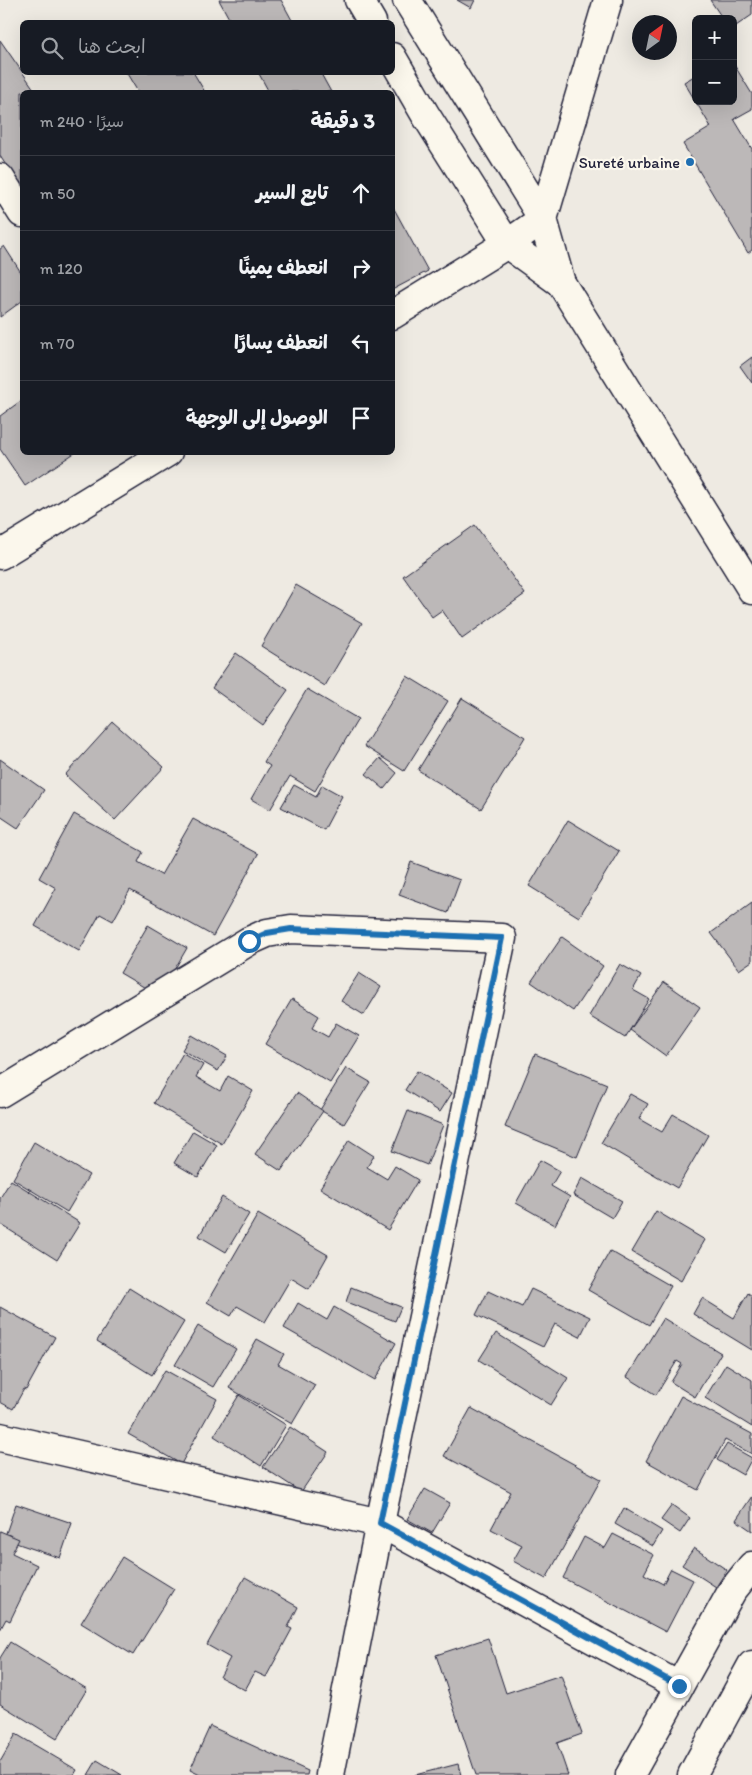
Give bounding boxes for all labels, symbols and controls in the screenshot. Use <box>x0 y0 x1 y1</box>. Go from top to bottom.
north arrow <box>632 15 677 60</box>
map controls <box>692 15 737 105</box>
button: + <box>692 15 737 60</box>
search box <box>20 20 395 75</box>
icon: search <box>38 34 66 62</box>
text: ابحث هنا <box>78 35 146 58</box>
button: − <box>692 60 737 105</box>
text: 3 دقيقة <box>310 108 375 133</box>
text: سيرًا · 240 m <box>40 112 124 131</box>
place label: Sureté urbaine <box>579 153 680 172</box>
marker: Sureté urbaine <box>684 156 696 168</box>
icon: ahead <box>347 179 375 207</box>
text: تابع السير <box>256 181 328 204</box>
text: 50 m <box>40 184 75 203</box>
icon: right <box>347 254 375 282</box>
text: انعطف يمينًا <box>239 256 328 279</box>
text: 120 m <box>40 259 83 278</box>
icon: left <box>347 329 375 357</box>
text: انعطف يسارًا <box>234 331 328 354</box>
text: 70 m <box>40 334 75 353</box>
icon: arrive <box>347 404 375 432</box>
text: الوصول إلى الوجهة <box>186 406 328 429</box>
route start <box>238 930 261 953</box>
route end <box>668 1675 691 1698</box>

